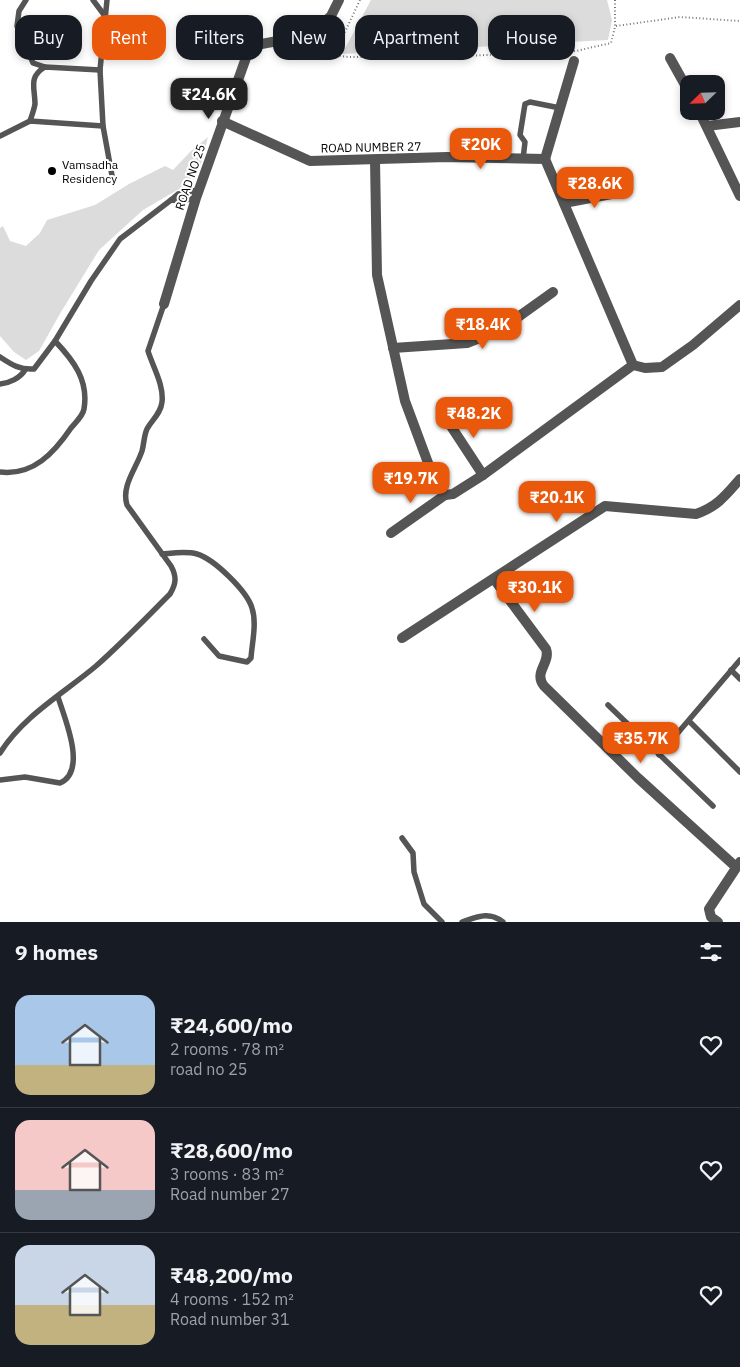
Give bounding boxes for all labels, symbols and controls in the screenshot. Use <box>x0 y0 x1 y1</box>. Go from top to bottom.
chip: Buy <box>15 15 82 60</box>
chip: Rent <box>92 15 166 60</box>
chip: Filters <box>176 15 263 60</box>
chip: New <box>273 15 345 60</box>
chip: Apartment <box>355 15 478 60</box>
chip: House <box>488 15 575 60</box>
north arrow <box>680 75 725 120</box>
map controls <box>680 75 725 120</box>
pin: ₹24.6K <box>168 78 250 120</box>
text: ₹24.6K <box>182 84 236 104</box>
pin: ₹20K <box>451 128 511 170</box>
text: ₹20K <box>461 134 501 154</box>
street label: ROAD NUMBER 27 <box>321 139 421 155</box>
street label: ROAD NO 25 <box>172 142 208 212</box>
place label: Vamsadha Residency <box>62 157 119 186</box>
marker: Vamsadha Residency <box>46 165 58 177</box>
pin: ₹28.6K <box>554 166 636 209</box>
text: ₹28.6K <box>568 173 622 193</box>
pin: ₹18.4K <box>442 308 524 350</box>
text: ₹18.4K <box>456 314 510 334</box>
pin: ₹48.2K <box>433 396 515 439</box>
text: ₹48.2K <box>447 403 501 423</box>
pin: ₹19.7K <box>370 462 452 504</box>
text: ₹19.7K <box>384 468 438 488</box>
pin: ₹20.1K <box>516 480 598 523</box>
text: ₹20.1K <box>530 487 584 507</box>
pin: ₹30.1K <box>494 570 576 613</box>
text: ₹30.1K <box>508 577 562 597</box>
pin: ₹35.7K <box>600 722 682 764</box>
text: ₹35.7K <box>614 728 668 748</box>
text: 9 homes <box>15 938 98 966</box>
icon: filters <box>697 938 725 966</box>
text: ₹24,600/mo <box>170 1011 293 1039</box>
icon: home <box>55 1015 115 1075</box>
icon: heart <box>697 1031 725 1059</box>
text: 2 rooms · 78 m² <box>170 1039 284 1059</box>
text: road no 25 <box>170 1059 247 1079</box>
text: ₹28,600/mo <box>170 1136 293 1164</box>
icon: home <box>55 1140 115 1200</box>
icon: heart <box>697 1156 725 1184</box>
text: 3 rooms · 83 m² <box>170 1164 284 1184</box>
text: Road number 27 <box>170 1184 290 1204</box>
text: ₹48,200/mo <box>170 1261 293 1289</box>
icon: home <box>55 1265 115 1325</box>
icon: heart <box>697 1281 725 1309</box>
text: 4 rooms · 152 m² <box>170 1289 294 1309</box>
text: Road number 31 <box>170 1309 290 1329</box>

